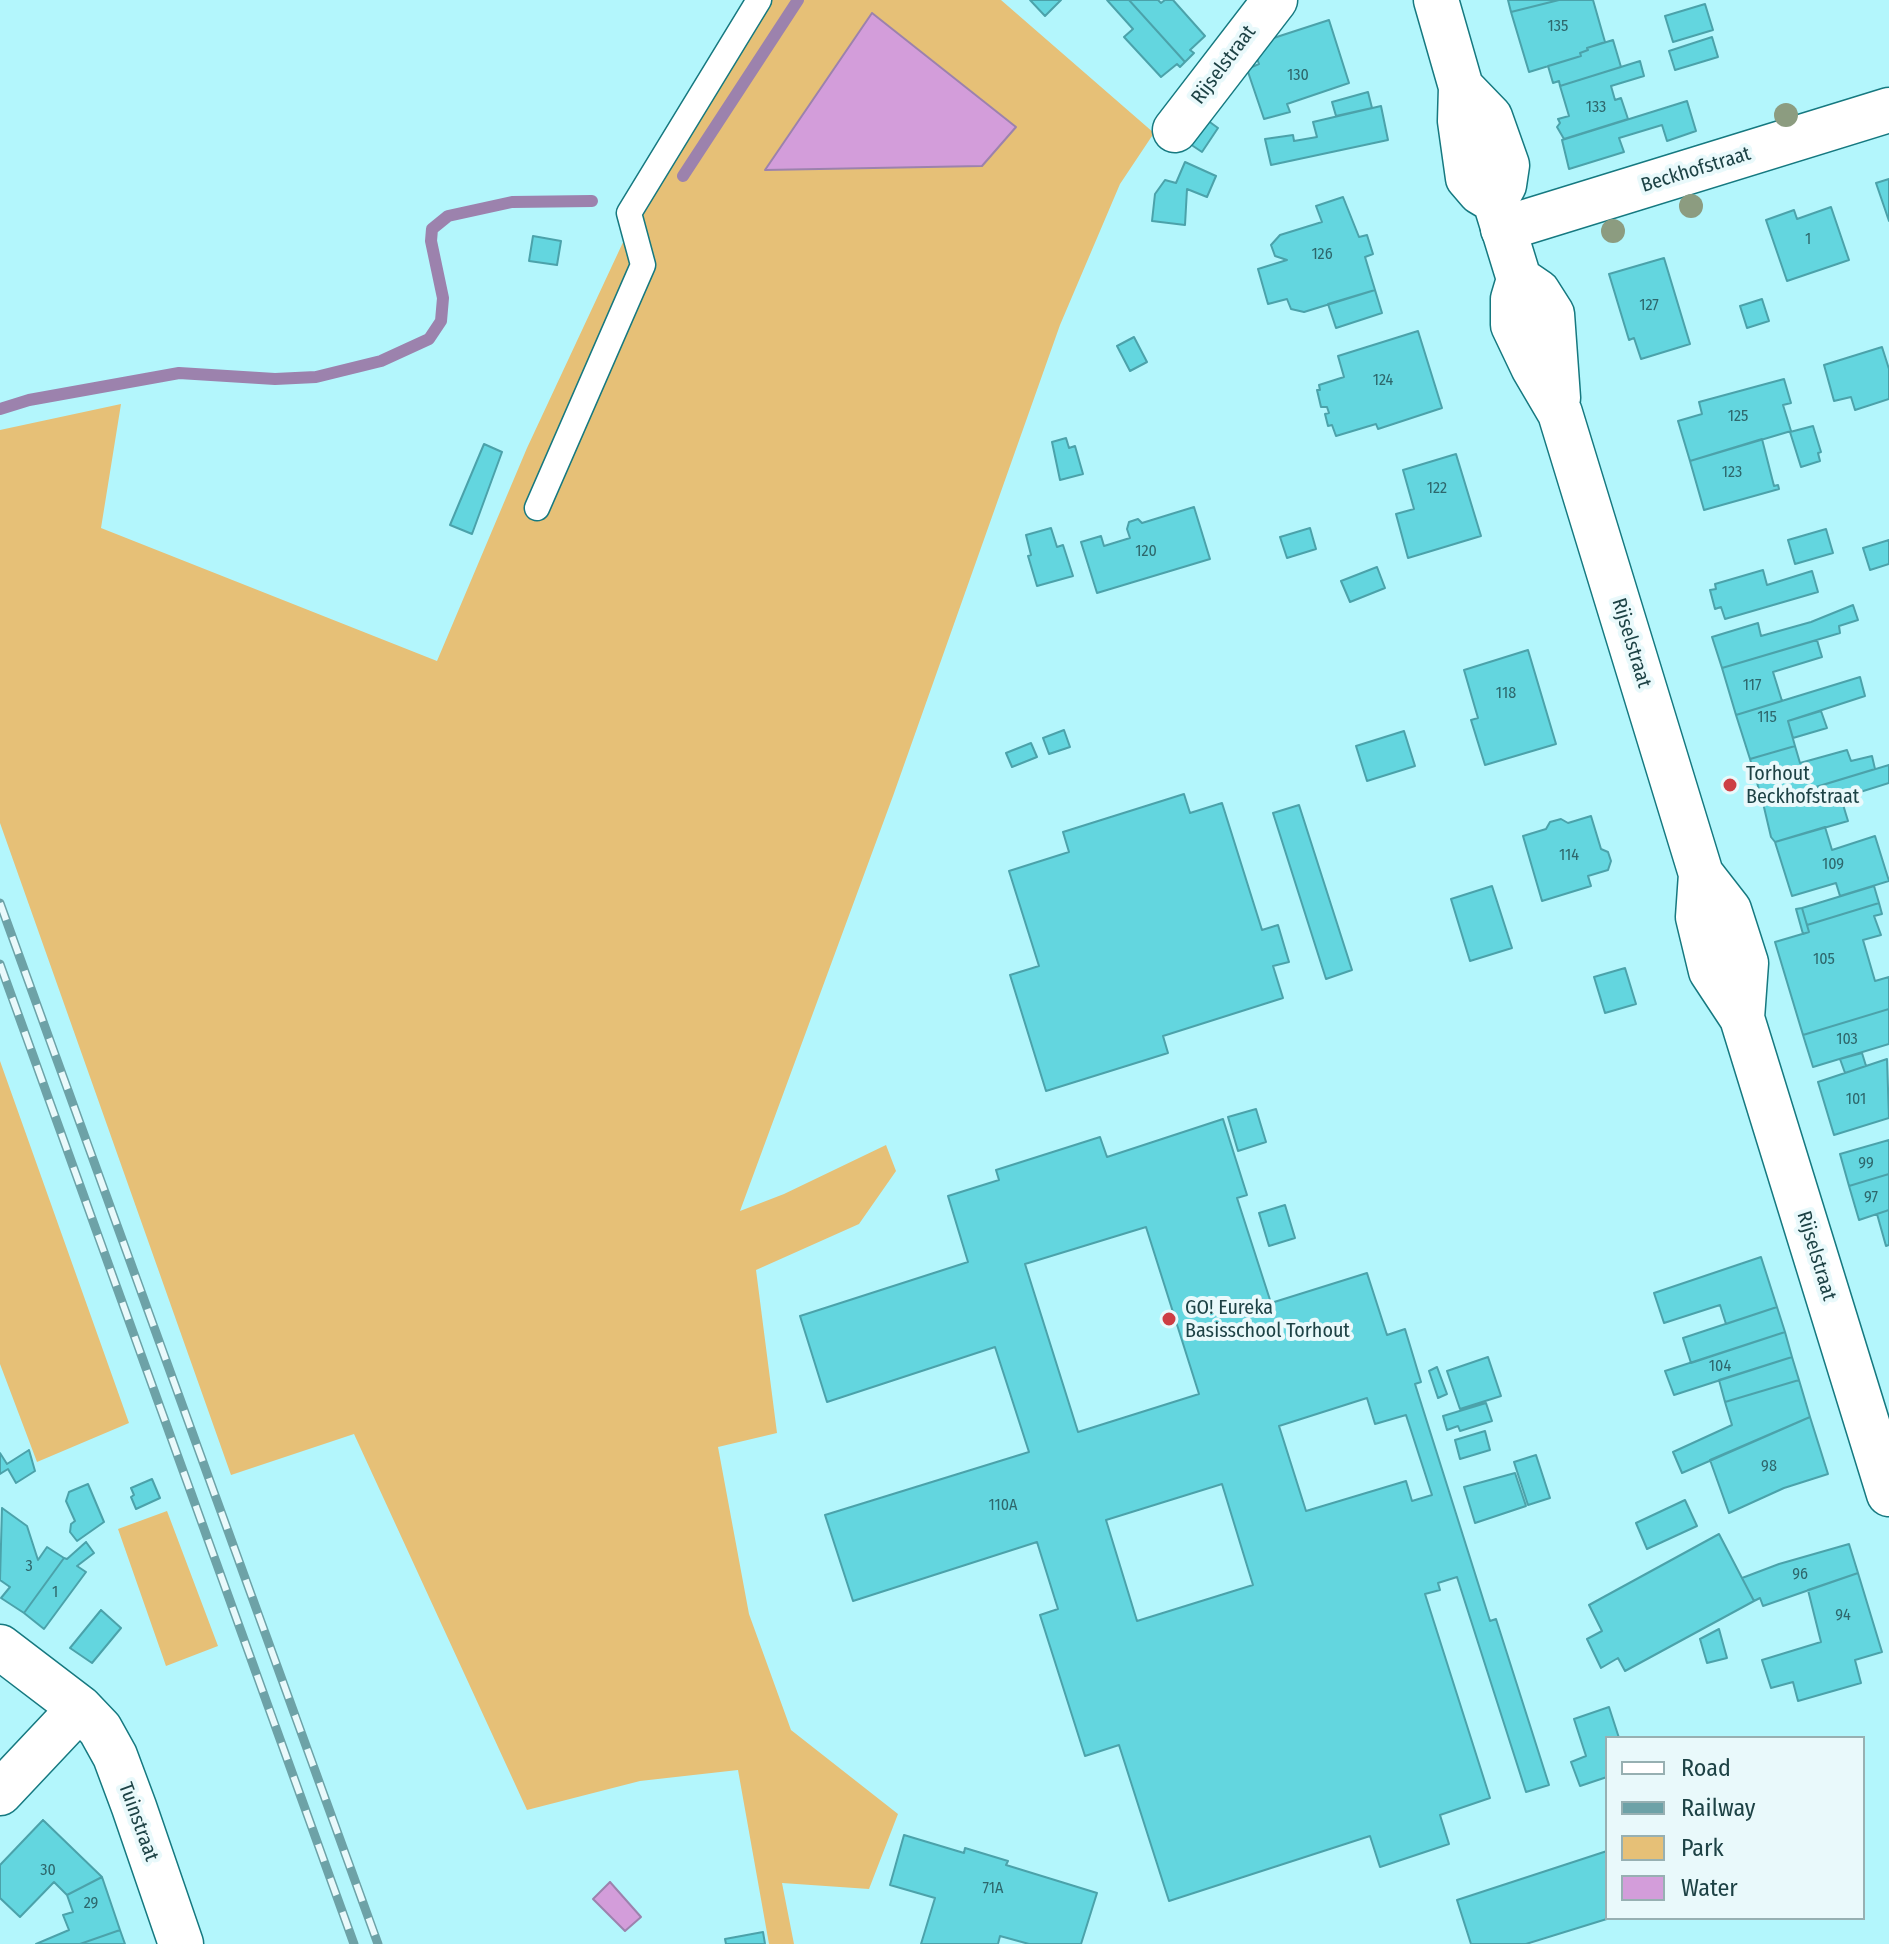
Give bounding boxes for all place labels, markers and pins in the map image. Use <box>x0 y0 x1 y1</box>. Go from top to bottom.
place label: Torhout Beckhofstraat <box>1746 762 1859 809</box>
marker: Torhout Beckhofstraat <box>1721 776 1739 794</box>
place label: GO! Eureka Basisschool Torhout <box>1185 1296 1350 1343</box>
marker: GO! Eureka Basisschool Torhout <box>1160 1310 1178 1328</box>

